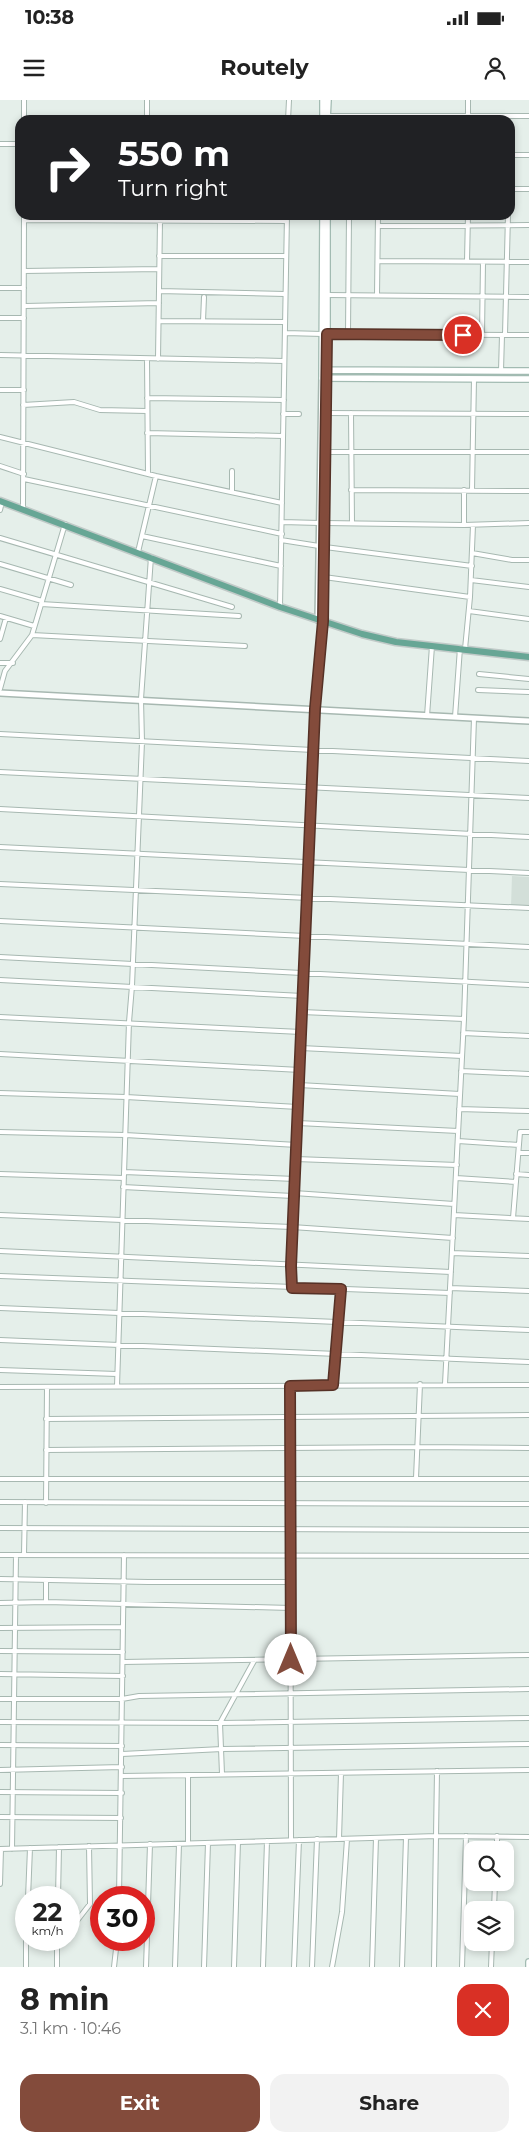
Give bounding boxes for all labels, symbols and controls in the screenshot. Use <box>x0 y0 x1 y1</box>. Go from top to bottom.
text: 10:38 <box>25 6 74 29</box>
icon: menu <box>20 54 48 82</box>
text: Routely <box>220 54 309 81</box>
icon: person <box>481 54 509 82</box>
text: 550 m <box>118 132 230 175</box>
icon: right <box>35 135 100 200</box>
text: Turn right <box>118 175 228 202</box>
pin <box>442 314 484 356</box>
icon: arrive <box>449 321 477 349</box>
position arrow <box>264 1633 316 1685</box>
map controls <box>464 1841 514 1951</box>
button: search <box>464 1841 514 1891</box>
speed limit sign: 30 <box>90 1886 155 1951</box>
text: 22 <box>33 1897 62 1927</box>
button: layers <box>464 1901 514 1951</box>
text: km/h <box>31 1923 64 1938</box>
text: 8 min <box>20 1981 110 2018</box>
button: close <box>457 1984 509 2036</box>
text: 3.1 km · 10:46 <box>20 2019 121 2038</box>
button: Exit <box>20 2074 260 2132</box>
button: Share <box>270 2074 509 2132</box>

